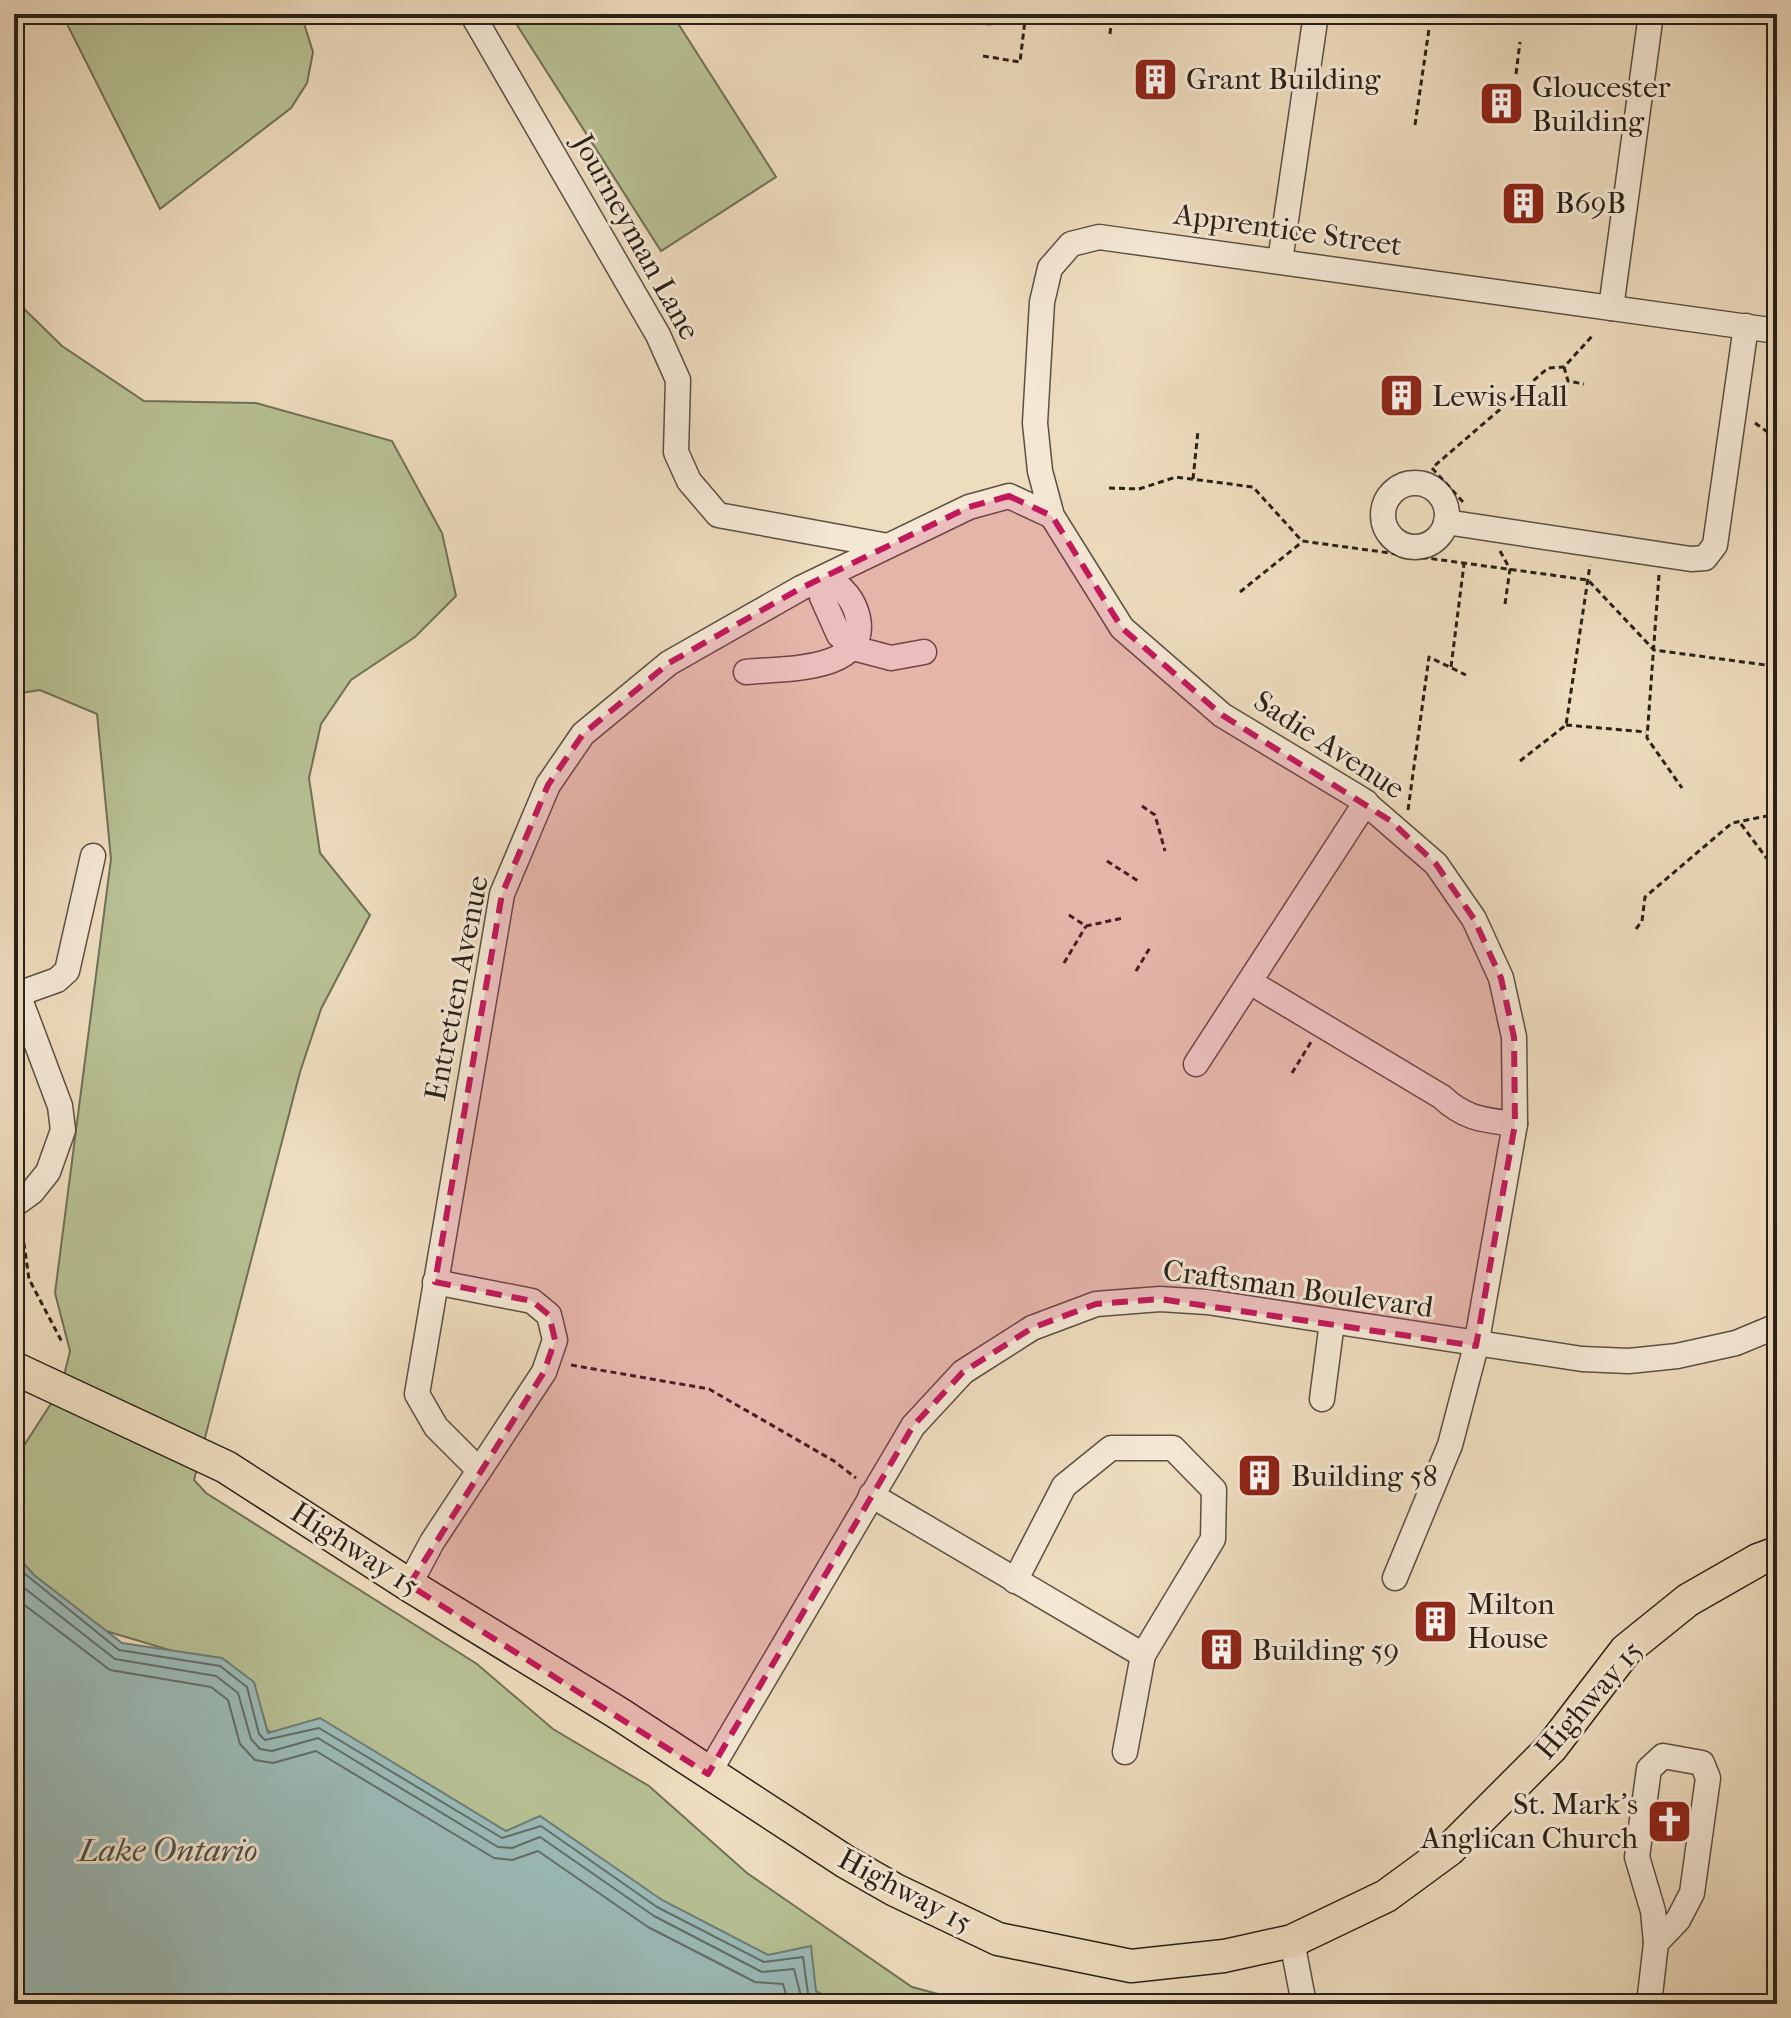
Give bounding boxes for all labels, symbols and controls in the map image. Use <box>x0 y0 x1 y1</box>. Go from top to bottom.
building icon: Grant Building <box>1131 55 1179 103</box>
place label: Grant Building <box>1186 62 1381 97</box>
place label: Gloucester Building <box>1532 70 1671 139</box>
building icon: Gloucester Building <box>1477 80 1525 128</box>
street label: Journeyman Lane <box>564 126 707 346</box>
building icon: B69B <box>1500 179 1548 227</box>
place label: B69B <box>1555 186 1626 221</box>
street label: Apprentice Street <box>1171 197 1404 263</box>
building icon: Lewis Hall <box>1377 372 1425 420</box>
place label: Lewis Hall <box>1432 379 1568 414</box>
street label: Sadie Avenue <box>1247 683 1411 807</box>
street label: Entretien Avenue <box>418 872 496 1103</box>
street label: Craftsman Boulevard <box>1161 1253 1436 1325</box>
building icon: Building 58 <box>1236 1452 1284 1500</box>
place label: Building 58 <box>1291 1459 1438 1494</box>
street label: Highway 15 <box>284 1495 426 1603</box>
place label: Milton House <box>1467 1587 1555 1656</box>
building icon: Milton House <box>1412 1597 1460 1645</box>
building icon: Building 59 <box>1197 1626 1245 1674</box>
place label: Building 59 <box>1252 1633 1399 1668</box>
street label: Highway 15 <box>1528 1633 1650 1767</box>
place label: St. Mark's Anglican Church <box>1420 1787 1638 1856</box>
church icon: St. Mark's Anglican Church <box>1645 1797 1693 1845</box>
water label: Lake Ontario <box>76 1832 258 1869</box>
street label: Highway 15 <box>832 1841 978 1941</box>

